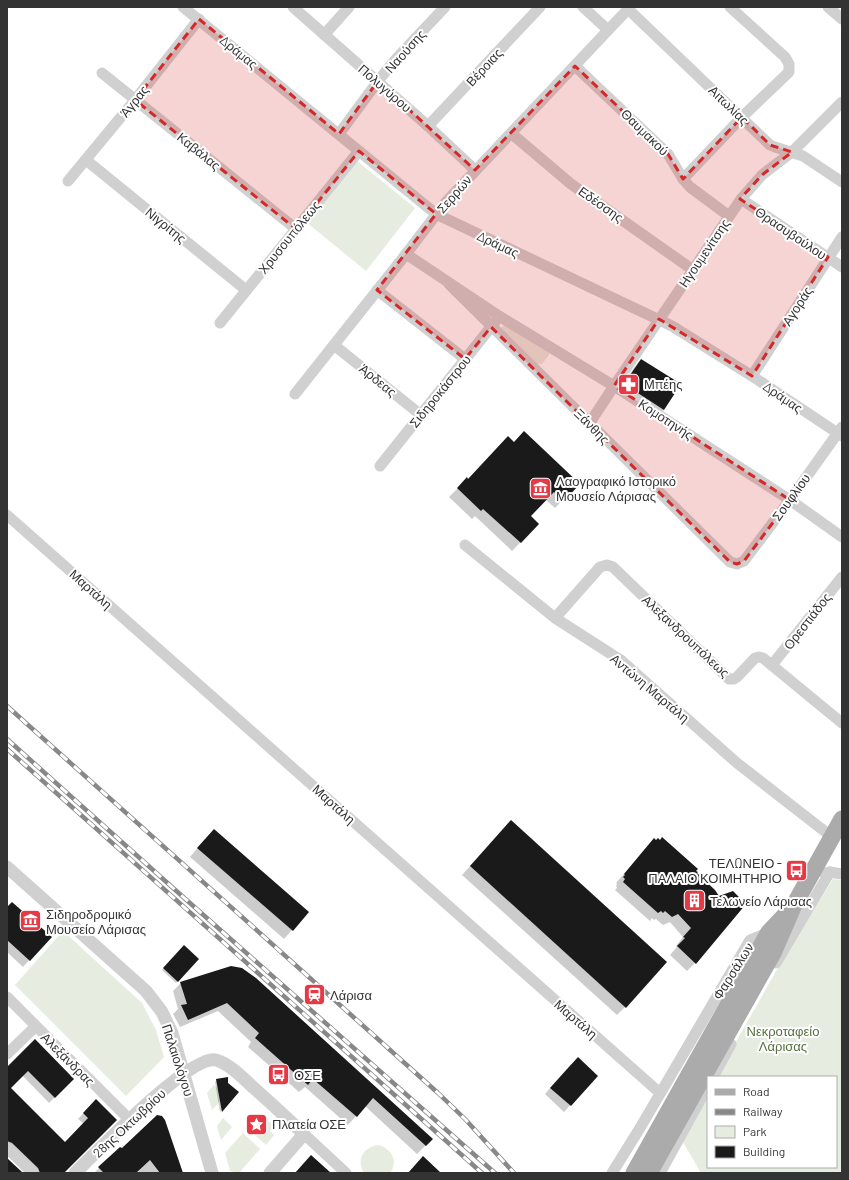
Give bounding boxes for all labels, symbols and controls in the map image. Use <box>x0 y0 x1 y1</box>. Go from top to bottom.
street label: Ναούσης <box>381 26 429 76</box>
street label: Δράμας <box>217 32 261 72</box>
street label: Βέροιας <box>463 45 505 89</box>
street label: Πολυγύρου <box>355 61 415 115</box>
street label: Άγρας <box>116 82 152 120</box>
street label: Αιτωλίας <box>706 82 752 128</box>
street label: Θαυμακού <box>618 105 672 159</box>
street label: Καβάλας <box>174 129 224 173</box>
street label: Σερρών <box>433 172 475 216</box>
street label: Εδέσσης <box>575 183 627 225</box>
street label: Χρυσουπόλεως <box>255 197 323 277</box>
street label: Θρασυβούλου <box>752 203 830 263</box>
street label: Νιγρίτης <box>142 204 190 246</box>
street label: Ηγουμενίτσης <box>675 216 733 290</box>
street label: Δράμας <box>475 227 521 261</box>
street label: Αγοράς <box>778 283 816 329</box>
street label: Σιδηροκάστρου <box>406 351 474 431</box>
street label: Άρδεας <box>356 360 400 400</box>
pharmacy icon: Μπέης <box>615 371 641 397</box>
place label: Μπέης <box>644 376 683 392</box>
street label: Δράμας <box>760 378 806 416</box>
street label: Κομοτηνής <box>636 395 696 443</box>
street label: Ξάνθης <box>571 405 613 447</box>
street label: Σουφλίου <box>769 470 813 524</box>
place label: Λαογραφικό Ιστορικό Μουσείο Λάρισας <box>556 473 676 504</box>
museum icon: Λαογραφικό Ιστορικό Μουσείο Λάρισας <box>527 475 553 501</box>
street label: Μαρτάλη <box>66 566 116 612</box>
street label: Ορεστιάδος <box>780 589 834 653</box>
street label: Αλεξανδρουπόλεως <box>639 591 733 681</box>
street label: Αντώνη Μαρτάλη <box>607 650 693 726</box>
street label: Μαρτάλη <box>309 781 359 827</box>
place label: ΤΕΛΩΝΕΙΟ - ΠΑΛΑΙΟ ΚΟΙΜΗΤΗΡΙΟ <box>648 855 782 886</box>
bus stop icon: ΤΕΛΩΝΕΙΟ - ΠΑΛΑΙΟ ΚΟΙΜΗΤΗΡΙΟ <box>784 857 810 883</box>
building icon: Τελωνείο Λάρισας <box>681 888 707 914</box>
place label: Τελωνείο Λάρισας <box>710 893 812 909</box>
place label: Σιδηροδρομικό Μουσείο Λάρισας <box>46 906 146 937</box>
museum icon: Σιδηροδρομικό Μουσείο Λάρισας <box>17 908 43 934</box>
street label: Φαρσάλων <box>709 940 757 1002</box>
station icon: Λάρισα <box>302 982 328 1008</box>
place label: Λάρισα <box>330 987 373 1003</box>
street label: Μαρτάλη <box>551 996 601 1042</box>
street label: Παλαιολόγου <box>159 1022 197 1098</box>
park label: Νεκροταφείο Λάρισας <box>747 1023 819 1054</box>
street label: Αλεξάνδρας <box>38 1029 98 1089</box>
bus stop icon: ΟΣΕ <box>266 1062 292 1088</box>
place label: ΟΣΕ <box>294 1067 321 1083</box>
legend <box>707 1076 837 1168</box>
text: Road <box>743 1084 770 1098</box>
street label: 28ης Οκτωβρίου <box>89 1085 169 1161</box>
text: Railway <box>743 1104 783 1118</box>
place icon: Πλατεία ΟΣΕ <box>243 1111 269 1137</box>
place label: Πλατεία ΟΣΕ <box>272 1116 346 1132</box>
text: Park <box>743 1124 767 1138</box>
text: Building <box>743 1144 785 1158</box>

